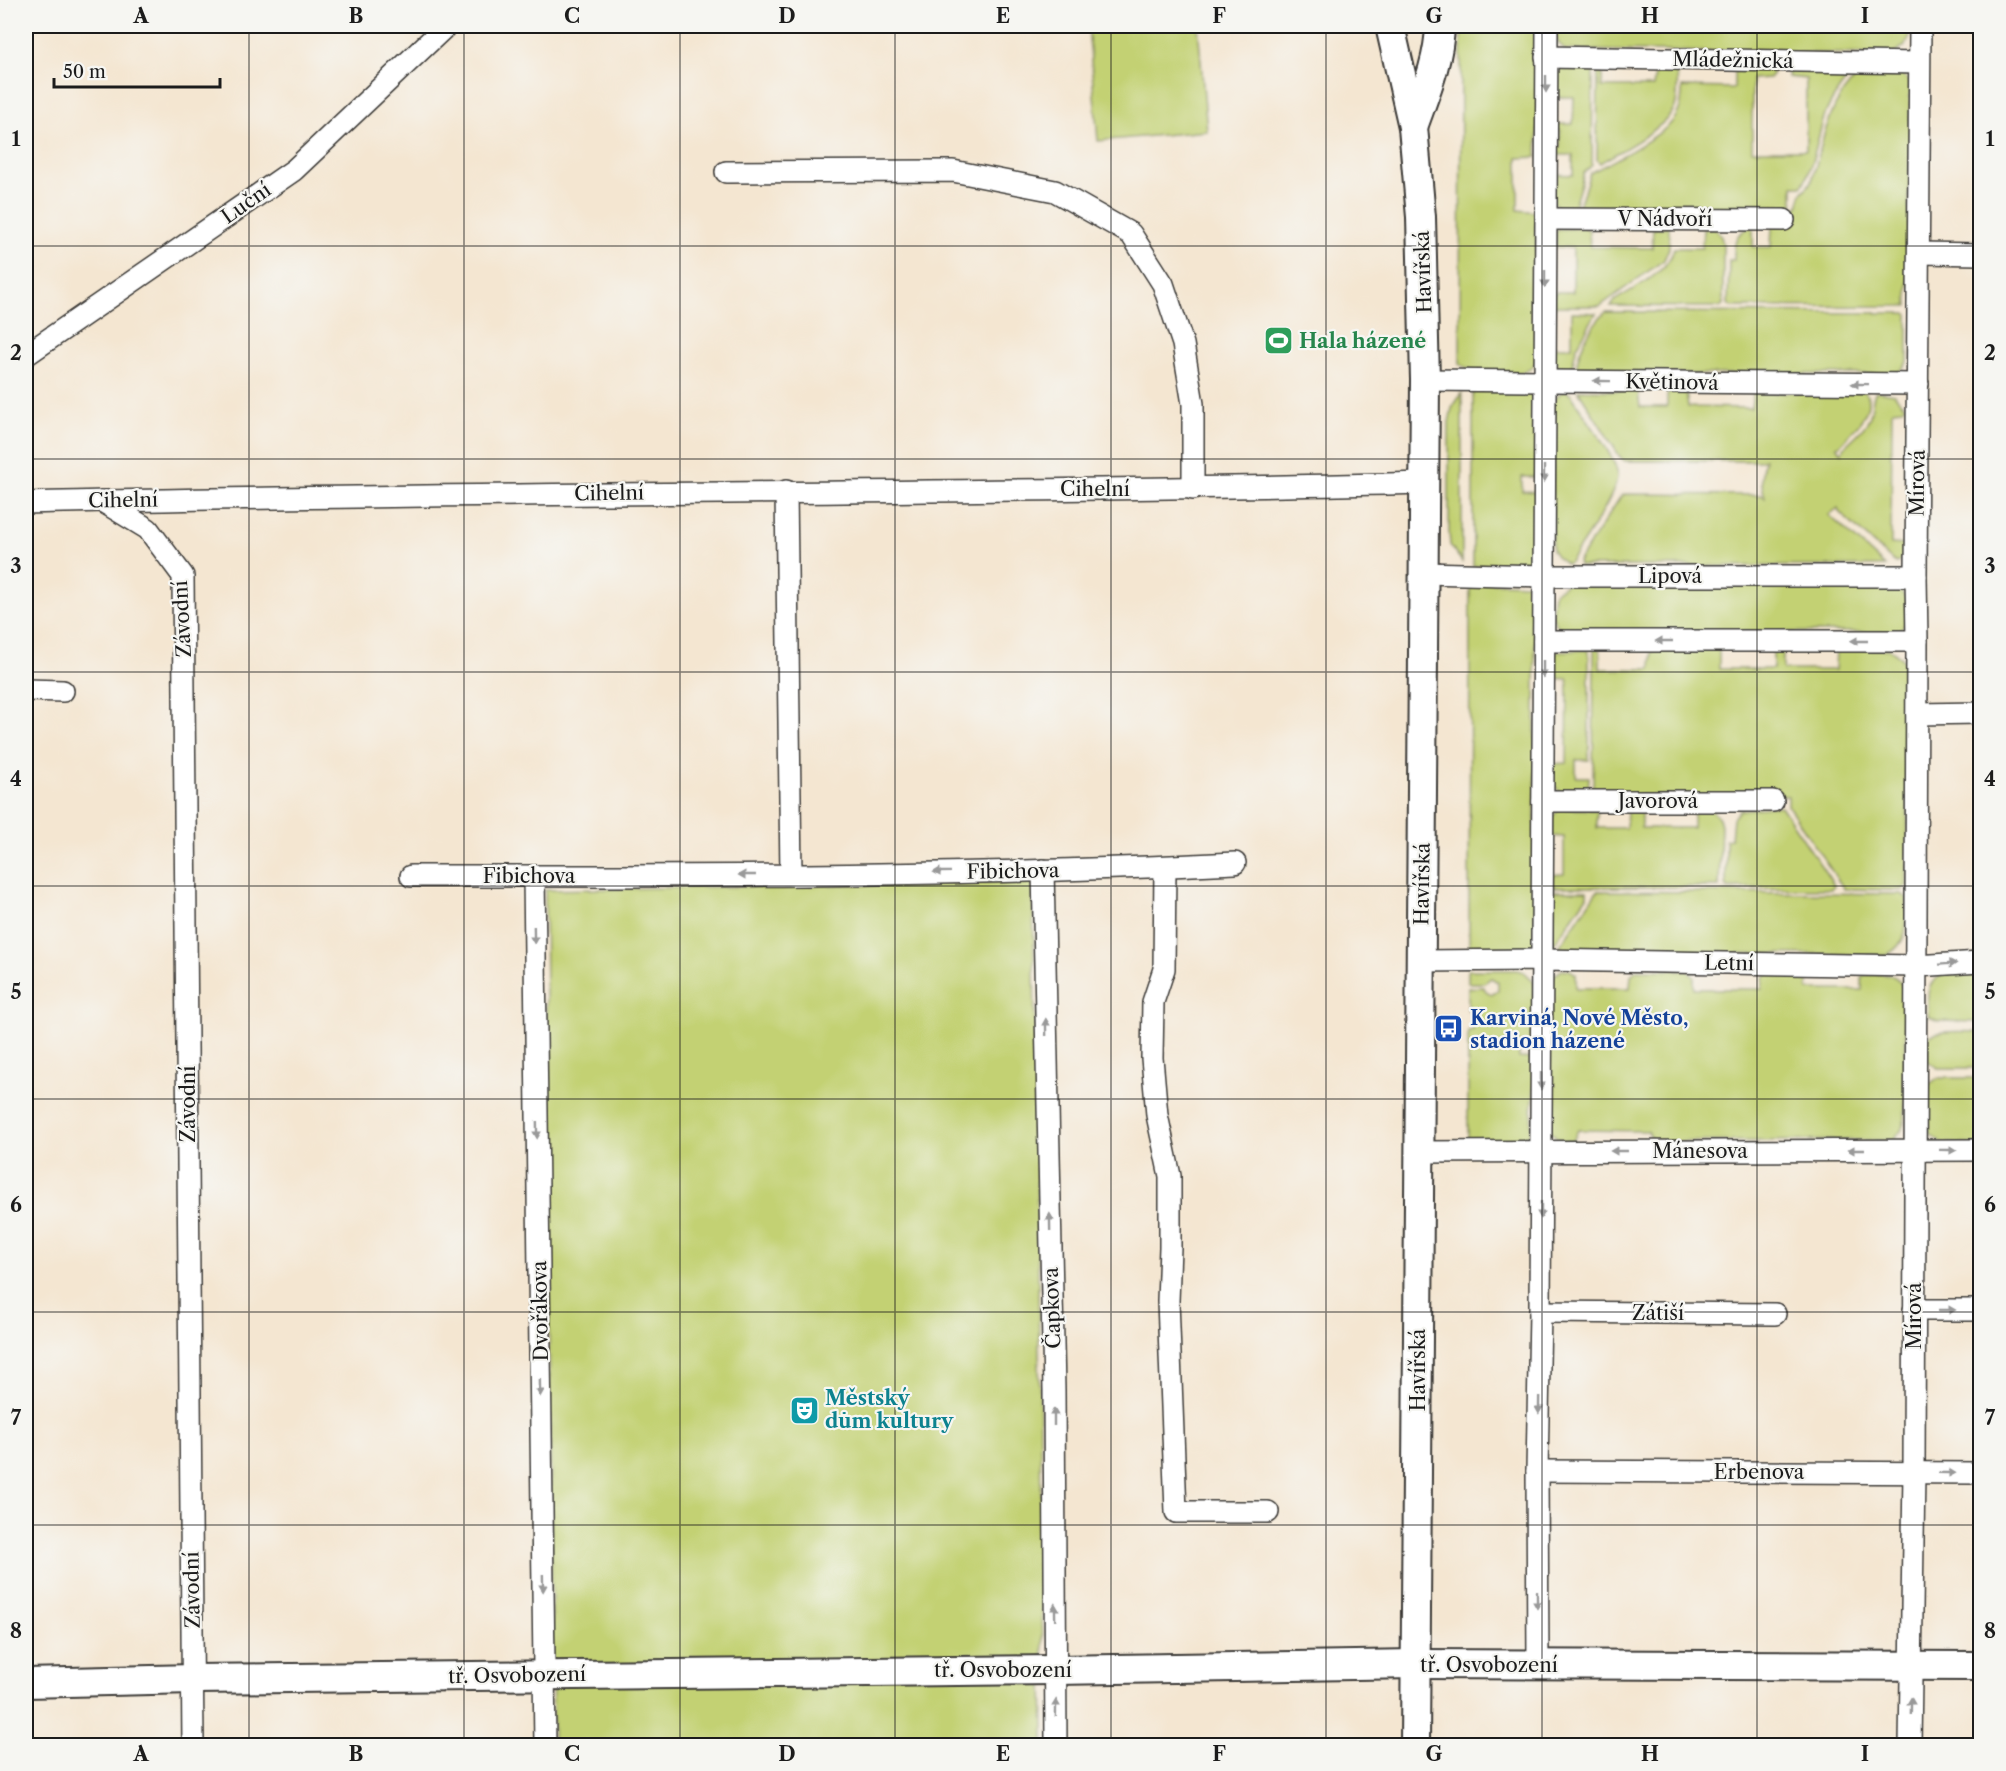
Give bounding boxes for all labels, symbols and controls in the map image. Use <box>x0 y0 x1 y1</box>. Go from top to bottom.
text: A <box>132 4 149 28</box>
text: B <box>349 4 364 28</box>
text: C <box>564 4 580 28</box>
text: D <box>778 4 796 28</box>
text: E <box>996 4 1010 28</box>
text: F <box>1212 4 1226 28</box>
text: G <box>1426 4 1443 28</box>
text: H <box>1641 4 1659 28</box>
text: I <box>1861 4 1869 28</box>
street label: Mládežnická <box>1672 47 1794 73</box>
scale bar <box>54 51 220 89</box>
text: 50 m <box>63 61 106 83</box>
one-way arrow <box>1541 74 1551 93</box>
text: 1 <box>12 127 21 151</box>
text: 1 <box>1986 127 1995 151</box>
street label: Luční <box>217 177 275 229</box>
street label: V Nádvoří <box>1617 207 1712 231</box>
street label: Havířská <box>1410 230 1436 314</box>
one-way arrow <box>1540 269 1550 288</box>
sports icon: Hala házené <box>1262 325 1294 357</box>
place label: Hala házené <box>1299 329 1426 353</box>
text: 2 <box>10 341 22 365</box>
text: 2 <box>1984 341 1996 365</box>
street label: Květinová <box>1625 369 1719 395</box>
one-way arrow <box>1592 376 1611 386</box>
one-way arrow <box>1850 379 1869 389</box>
street label: Mírová <box>1904 449 1930 517</box>
one-way arrow <box>1539 464 1549 483</box>
street label: Cihelní <box>1060 477 1130 501</box>
street label: Cihelní <box>574 480 644 506</box>
street label: Cihelní <box>88 487 158 513</box>
text: 3 <box>10 554 22 578</box>
text: 3 <box>1984 554 1996 578</box>
street label: Lipová <box>1638 564 1702 588</box>
street label: Závodní <box>168 580 196 658</box>
one-way arrow <box>1654 636 1673 646</box>
one-way arrow <box>1849 636 1868 646</box>
one-way arrow <box>1538 659 1548 678</box>
text: 4 <box>10 767 22 791</box>
text: 4 <box>1984 767 1996 791</box>
street label: Javorová <box>1615 789 1698 813</box>
street label: Havířská <box>1409 842 1435 926</box>
street label: Fibichova <box>966 858 1060 884</box>
street label: Fibichova <box>483 864 576 888</box>
one-way arrow <box>933 867 952 877</box>
one-way arrow <box>738 870 757 880</box>
one-way arrow <box>530 925 539 944</box>
street label: Letní <box>1704 951 1754 975</box>
one-way arrow <box>1939 959 1958 969</box>
text: 5 <box>10 980 22 1004</box>
text: 5 <box>1984 980 1996 1004</box>
place label: Karviná, Nové Město, stadion házené <box>1470 1006 1689 1053</box>
bus stop icon: Karviná, Nové Město, stadion házené <box>1433 1013 1465 1045</box>
one-way arrow <box>1042 1017 1051 1036</box>
street label: Závodní <box>176 1066 200 1142</box>
one-way arrow <box>1536 1072 1546 1091</box>
one-way arrow <box>532 1120 542 1139</box>
street label: Mánesova <box>1652 1139 1748 1163</box>
one-way arrow <box>1847 1145 1866 1155</box>
one-way arrow <box>1938 1145 1957 1155</box>
one-way arrow <box>1610 1146 1629 1156</box>
text: 6 <box>10 1193 22 1217</box>
text: 6 <box>1984 1193 1996 1217</box>
one-way arrow <box>1536 1200 1546 1219</box>
one-way arrow <box>1045 1212 1054 1231</box>
street label: Dvořákova <box>527 1260 553 1362</box>
street label: Čapkova <box>1038 1266 1065 1349</box>
street label: Mírová <box>1902 1282 1926 1349</box>
street label: Zátiší <box>1632 1301 1684 1325</box>
one-way arrow <box>1938 1305 1957 1315</box>
street label: Havířská <box>1406 1328 1430 1411</box>
one-way arrow <box>536 1378 545 1397</box>
place label: Městský dům kultury <box>825 1386 954 1433</box>
theatre icon: Městský dům kultury <box>788 1394 820 1426</box>
one-way arrow <box>1534 1395 1543 1414</box>
text: 7 <box>11 1406 22 1430</box>
text: 7 <box>1985 1406 1996 1430</box>
one-way arrow <box>1049 1407 1059 1426</box>
street label: Erbenova <box>1714 1460 1805 1484</box>
one-way arrow <box>1938 1468 1957 1477</box>
street label: Závodní <box>179 1551 205 1629</box>
one-way arrow <box>538 1573 548 1592</box>
one-way arrow <box>1532 1590 1542 1609</box>
one-way arrow <box>1051 1602 1060 1621</box>
text: 8 <box>10 1619 22 1643</box>
text: 8 <box>1984 1619 1996 1643</box>
street label: tř. Osvobození <box>1420 1653 1558 1677</box>
street label: tř. Osvobození <box>934 1658 1072 1682</box>
street label: tř. Osvobození <box>448 1662 586 1688</box>
one-way arrow <box>1906 1697 1916 1716</box>
one-way arrow <box>1051 1698 1061 1717</box>
text: A <box>132 1742 149 1766</box>
text: B <box>349 1742 364 1766</box>
text: C <box>564 1742 580 1766</box>
text: D <box>778 1742 796 1766</box>
text: E <box>996 1742 1010 1766</box>
text: F <box>1212 1742 1226 1766</box>
text: G <box>1426 1742 1443 1766</box>
text: H <box>1641 1742 1659 1766</box>
text: I <box>1861 1742 1869 1766</box>

